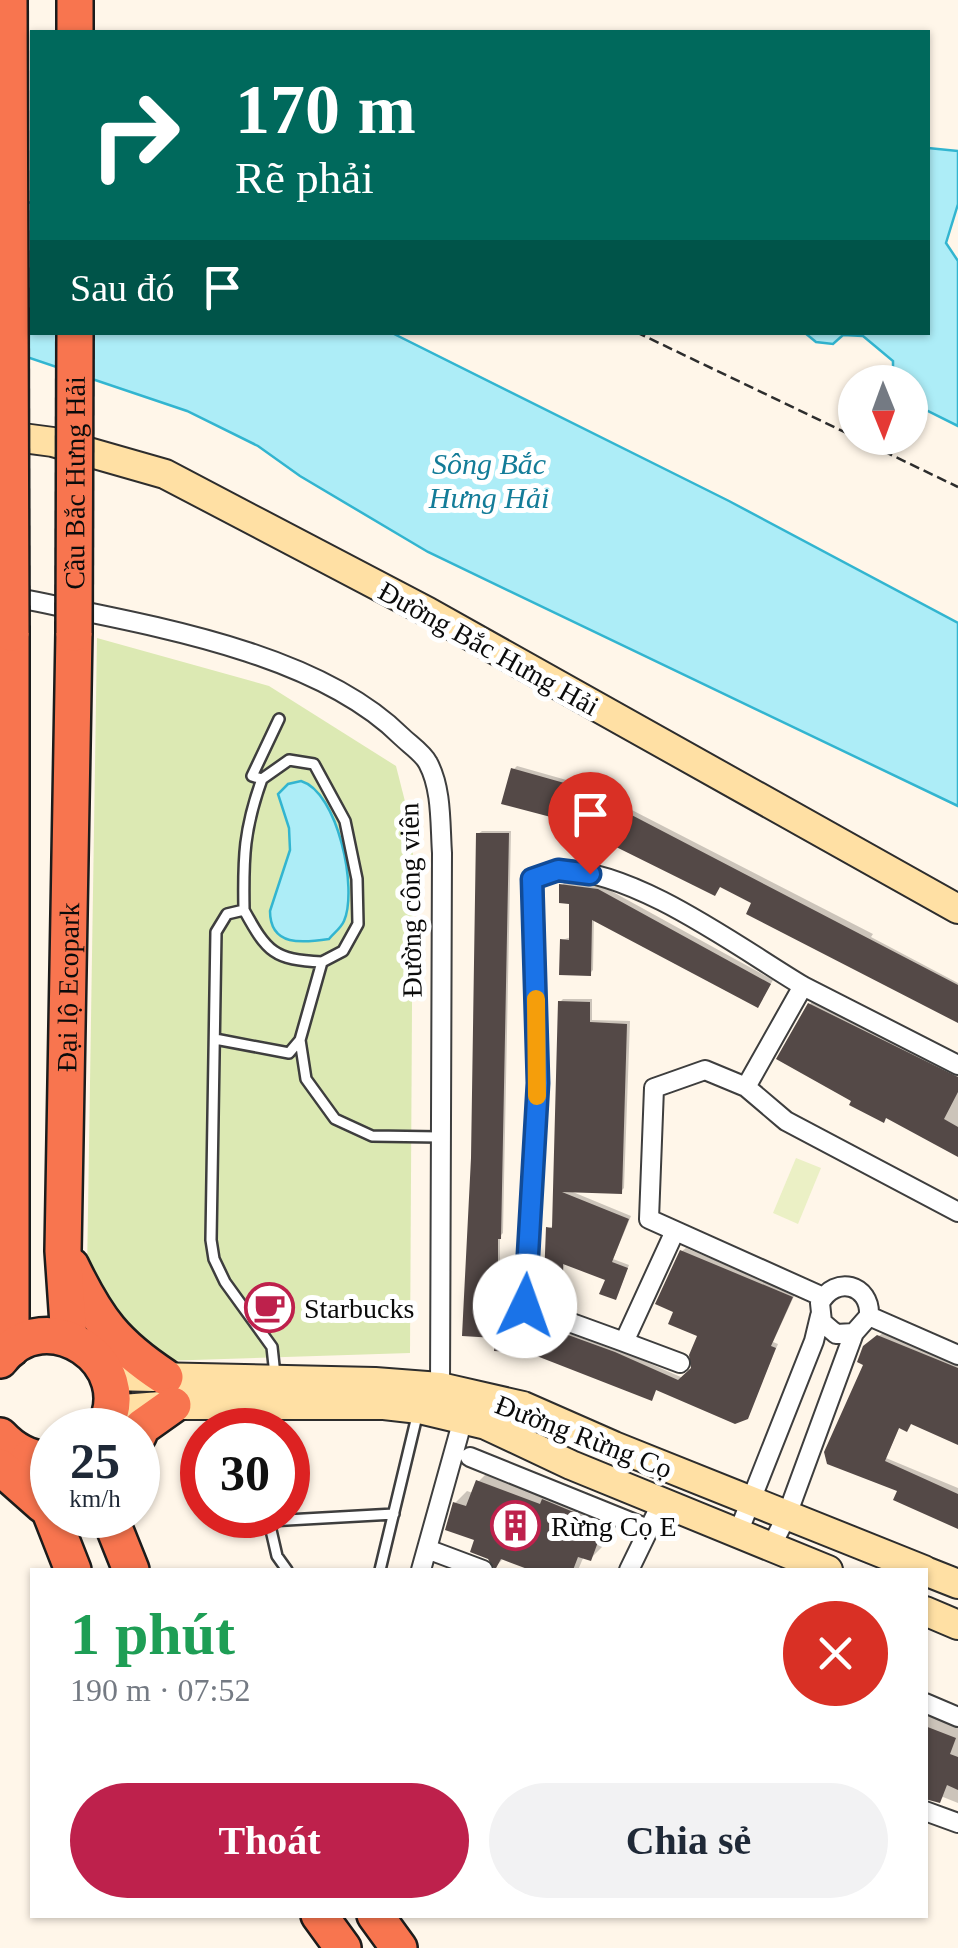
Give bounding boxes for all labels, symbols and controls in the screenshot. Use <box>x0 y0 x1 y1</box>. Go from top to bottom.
icon: right <box>70 70 200 200</box>
text: 170 m <box>235 71 416 148</box>
text: Rẽ phải <box>235 153 374 203</box>
icon: arrive <box>195 260 250 315</box>
text: Sau đó <box>70 267 175 309</box>
north arrow <box>838 365 928 455</box>
map controls <box>838 365 928 455</box>
street label: Cầu Bắc Hưng Hải <box>59 376 91 590</box>
water label: Sông Bắc Hưng Hải <box>428 447 549 514</box>
street label: Đường Bắc Hưng Hải <box>373 575 604 722</box>
pin <box>548 772 633 875</box>
icon: arrive <box>563 787 618 842</box>
street label: Đường công viên <box>393 802 428 998</box>
street label: Đại lộ Ecopark <box>51 902 85 1072</box>
position arrow <box>473 1254 577 1358</box>
cafe icon: Starbucks <box>243 1282 295 1334</box>
place label: Starbucks <box>304 1293 414 1324</box>
street label: Đường Rừng Cọ <box>491 1389 677 1484</box>
speed limit sign: 30 <box>180 1408 310 1538</box>
text: 25 <box>70 1433 120 1489</box>
text: km/h <box>69 1485 121 1512</box>
building icon: Rừng Cọ E <box>490 1500 542 1552</box>
place label: Rừng Cọ E <box>551 1511 677 1542</box>
text: 1 phút <box>70 1601 235 1667</box>
button: close <box>783 1601 888 1706</box>
text: 190 m · 07:52 <box>70 1672 250 1708</box>
button: Thoát <box>70 1783 469 1898</box>
button: Chia sẻ <box>489 1783 888 1898</box>

